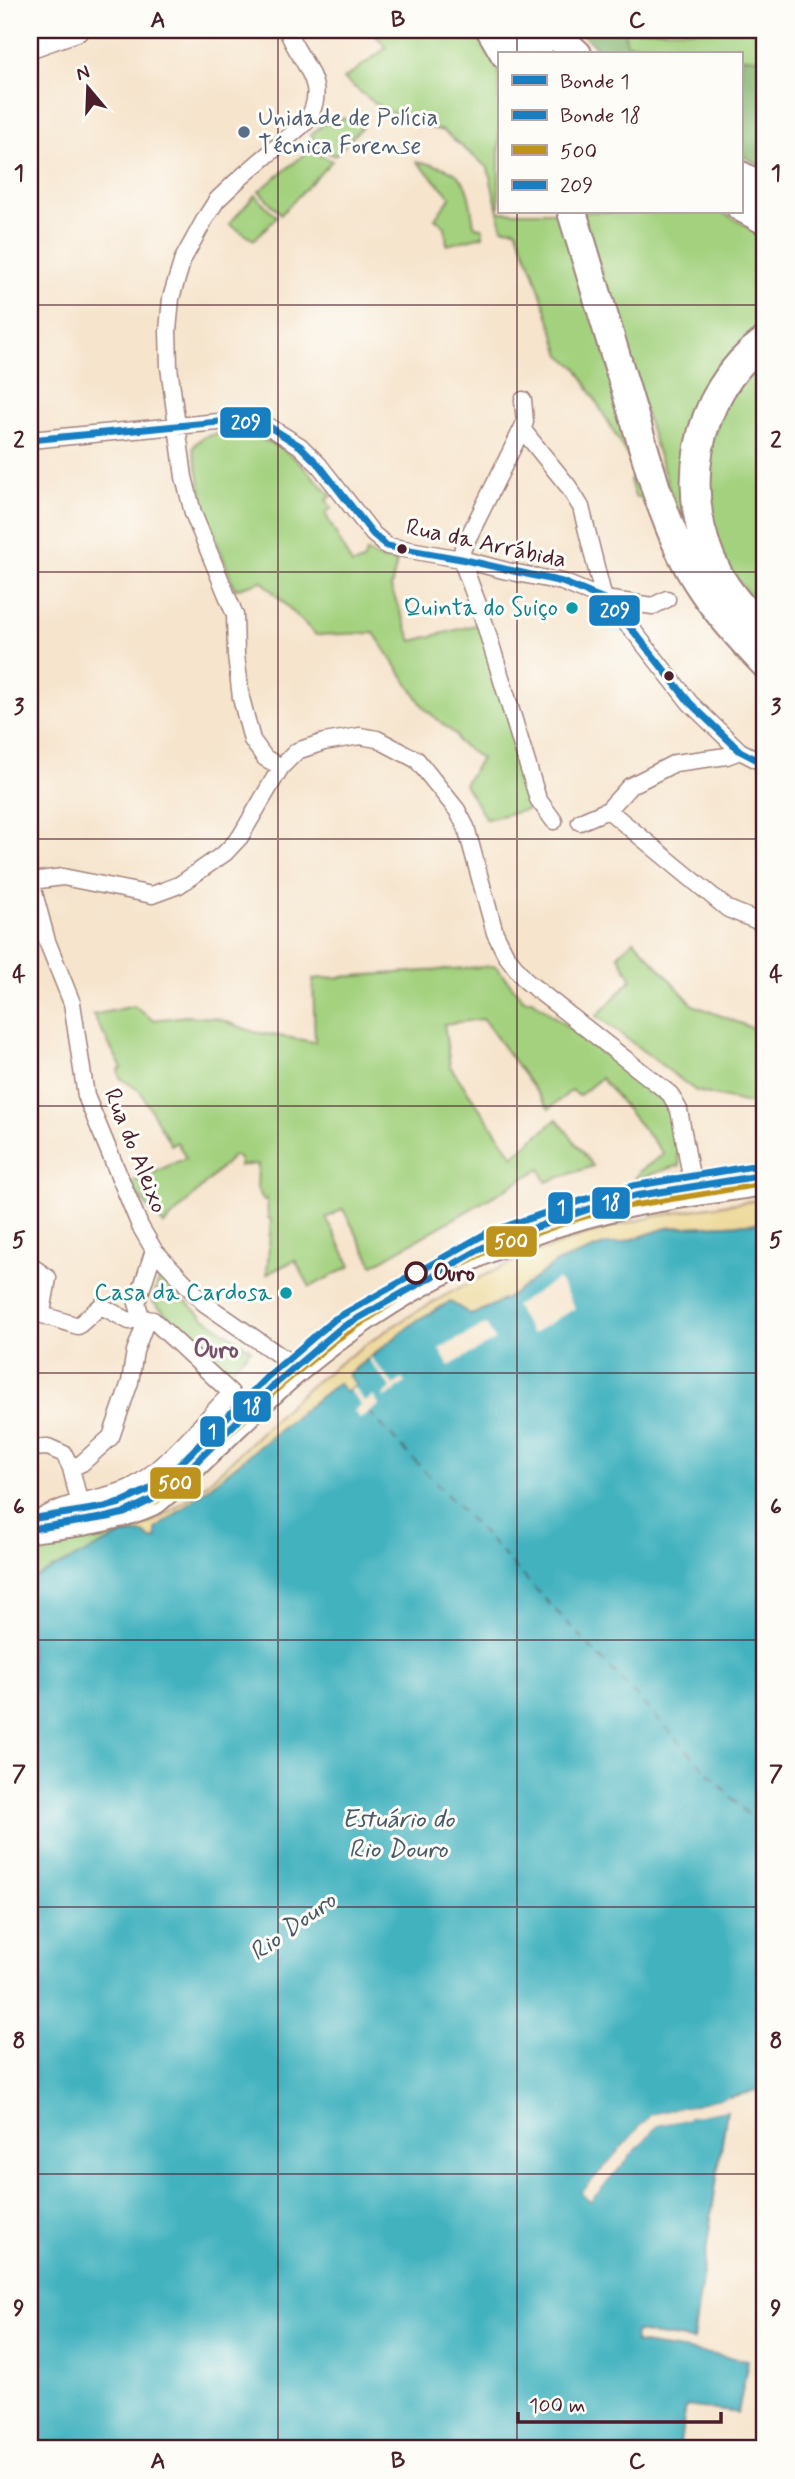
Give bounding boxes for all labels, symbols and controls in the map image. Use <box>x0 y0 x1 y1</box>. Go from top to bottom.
text: A <box>150 6 166 36</box>
text: B <box>391 6 406 36</box>
text: C <box>629 6 646 36</box>
north arrow <box>52 52 122 122</box>
legend <box>498 52 742 214</box>
text: N <box>73 59 93 87</box>
text: Bonde 1 <box>560 68 630 96</box>
text: Bonde 18 <box>560 102 641 130</box>
place label: Unidade de Polícia Técnica Forense <box>258 103 438 162</box>
marker: Unidade de Polícia Técnica Forense <box>236 124 252 140</box>
text: 500 <box>560 138 597 166</box>
text: 1 <box>14 159 24 189</box>
text: 1 <box>771 159 781 189</box>
text: 209 <box>560 172 593 200</box>
line badge: 209 <box>219 406 272 439</box>
text: 209 <box>231 411 261 436</box>
text: 2 <box>13 426 25 456</box>
text: 2 <box>770 426 782 456</box>
street label: Rua da Arrábida <box>403 512 569 576</box>
unlabelled marker <box>395 542 409 556</box>
place label: Quinta do Suiço <box>404 593 558 624</box>
line badge: 209 <box>588 594 641 627</box>
text: 209 <box>600 599 630 624</box>
marker: Quinta do Suiço <box>564 600 580 616</box>
unlabelled marker <box>662 669 676 683</box>
text: 3 <box>14 693 25 723</box>
text: 3 <box>771 693 782 723</box>
text: 4 <box>12 960 26 990</box>
text: 4 <box>769 960 783 990</box>
street label: Rua do Aleixo <box>96 1084 174 1218</box>
line badge: 18 <box>591 1186 631 1220</box>
line badge: 1 <box>547 1191 574 1225</box>
text: 18 <box>602 1191 620 1216</box>
text: 1 <box>557 1196 565 1221</box>
line badge: 500 <box>485 1225 538 1258</box>
text: 5 <box>12 1226 26 1256</box>
text: 5 <box>769 1226 783 1256</box>
text: 500 <box>494 1230 528 1255</box>
place label: Ouro <box>433 1258 475 1289</box>
marker: Ouro <box>405 1262 427 1284</box>
place label: Casa da Cardosa <box>94 1278 273 1309</box>
marker: Casa da Cardosa <box>278 1285 294 1301</box>
district label: Ouro <box>193 1333 239 1367</box>
line badge: 18 <box>232 1390 272 1423</box>
text: 18 <box>243 1395 261 1420</box>
line badge: 1 <box>199 1415 226 1448</box>
text: 1 <box>208 1420 216 1445</box>
line badge: 500 <box>149 1466 202 1500</box>
text: 500 <box>158 1472 192 1497</box>
text: 6 <box>13 1493 25 1523</box>
text: 6 <box>770 1493 782 1523</box>
text: 7 <box>12 1760 26 1790</box>
text: 7 <box>769 1760 783 1790</box>
water label: Estuário do Rio Douro <box>342 1803 455 1867</box>
water label: Rio Douro <box>243 1883 344 1970</box>
text: 8 <box>13 2027 25 2057</box>
text: 8 <box>770 2027 782 2057</box>
text: 9 <box>13 2294 25 2324</box>
text: 9 <box>770 2294 782 2324</box>
scale bar <box>518 2381 722 2425</box>
text: 100 m <box>529 2392 585 2420</box>
text: A <box>150 2447 166 2477</box>
text: B <box>391 2447 406 2477</box>
text: C <box>629 2447 646 2477</box>

